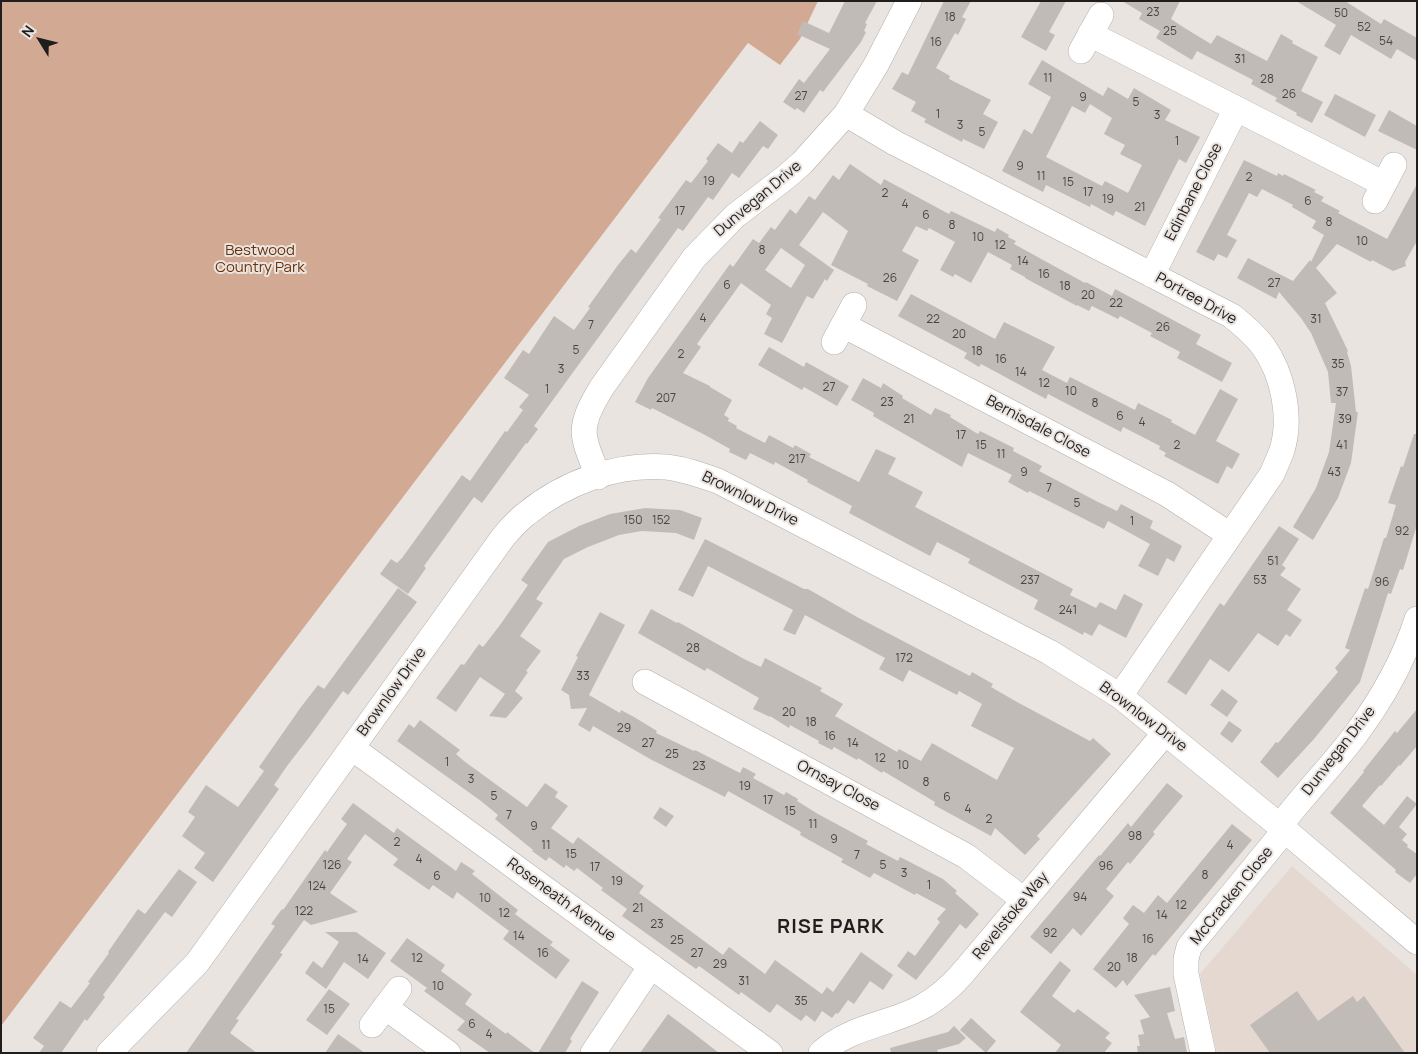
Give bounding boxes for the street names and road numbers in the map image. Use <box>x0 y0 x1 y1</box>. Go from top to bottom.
street label: Edinbane Close <box>1162 140 1226 244</box>
street label: Dunvegan Drive <box>711 157 805 241</box>
street label: Portree Drive <box>1152 269 1240 329</box>
street label: Bernisdale Close <box>983 392 1093 462</box>
street label: Brownlow Drive <box>699 468 801 530</box>
street label: Brownlow Drive <box>354 644 430 740</box>
street label: Brownlow Drive <box>1096 678 1190 756</box>
street label: Dunvegan Drive <box>1299 703 1379 799</box>
street label: Ornsay Close <box>793 757 883 815</box>
street label: McCracken Close <box>1187 843 1277 949</box>
street label: Roseneath Avenue <box>503 855 619 945</box>
street label: Revelstoke Way <box>969 869 1053 963</box>

